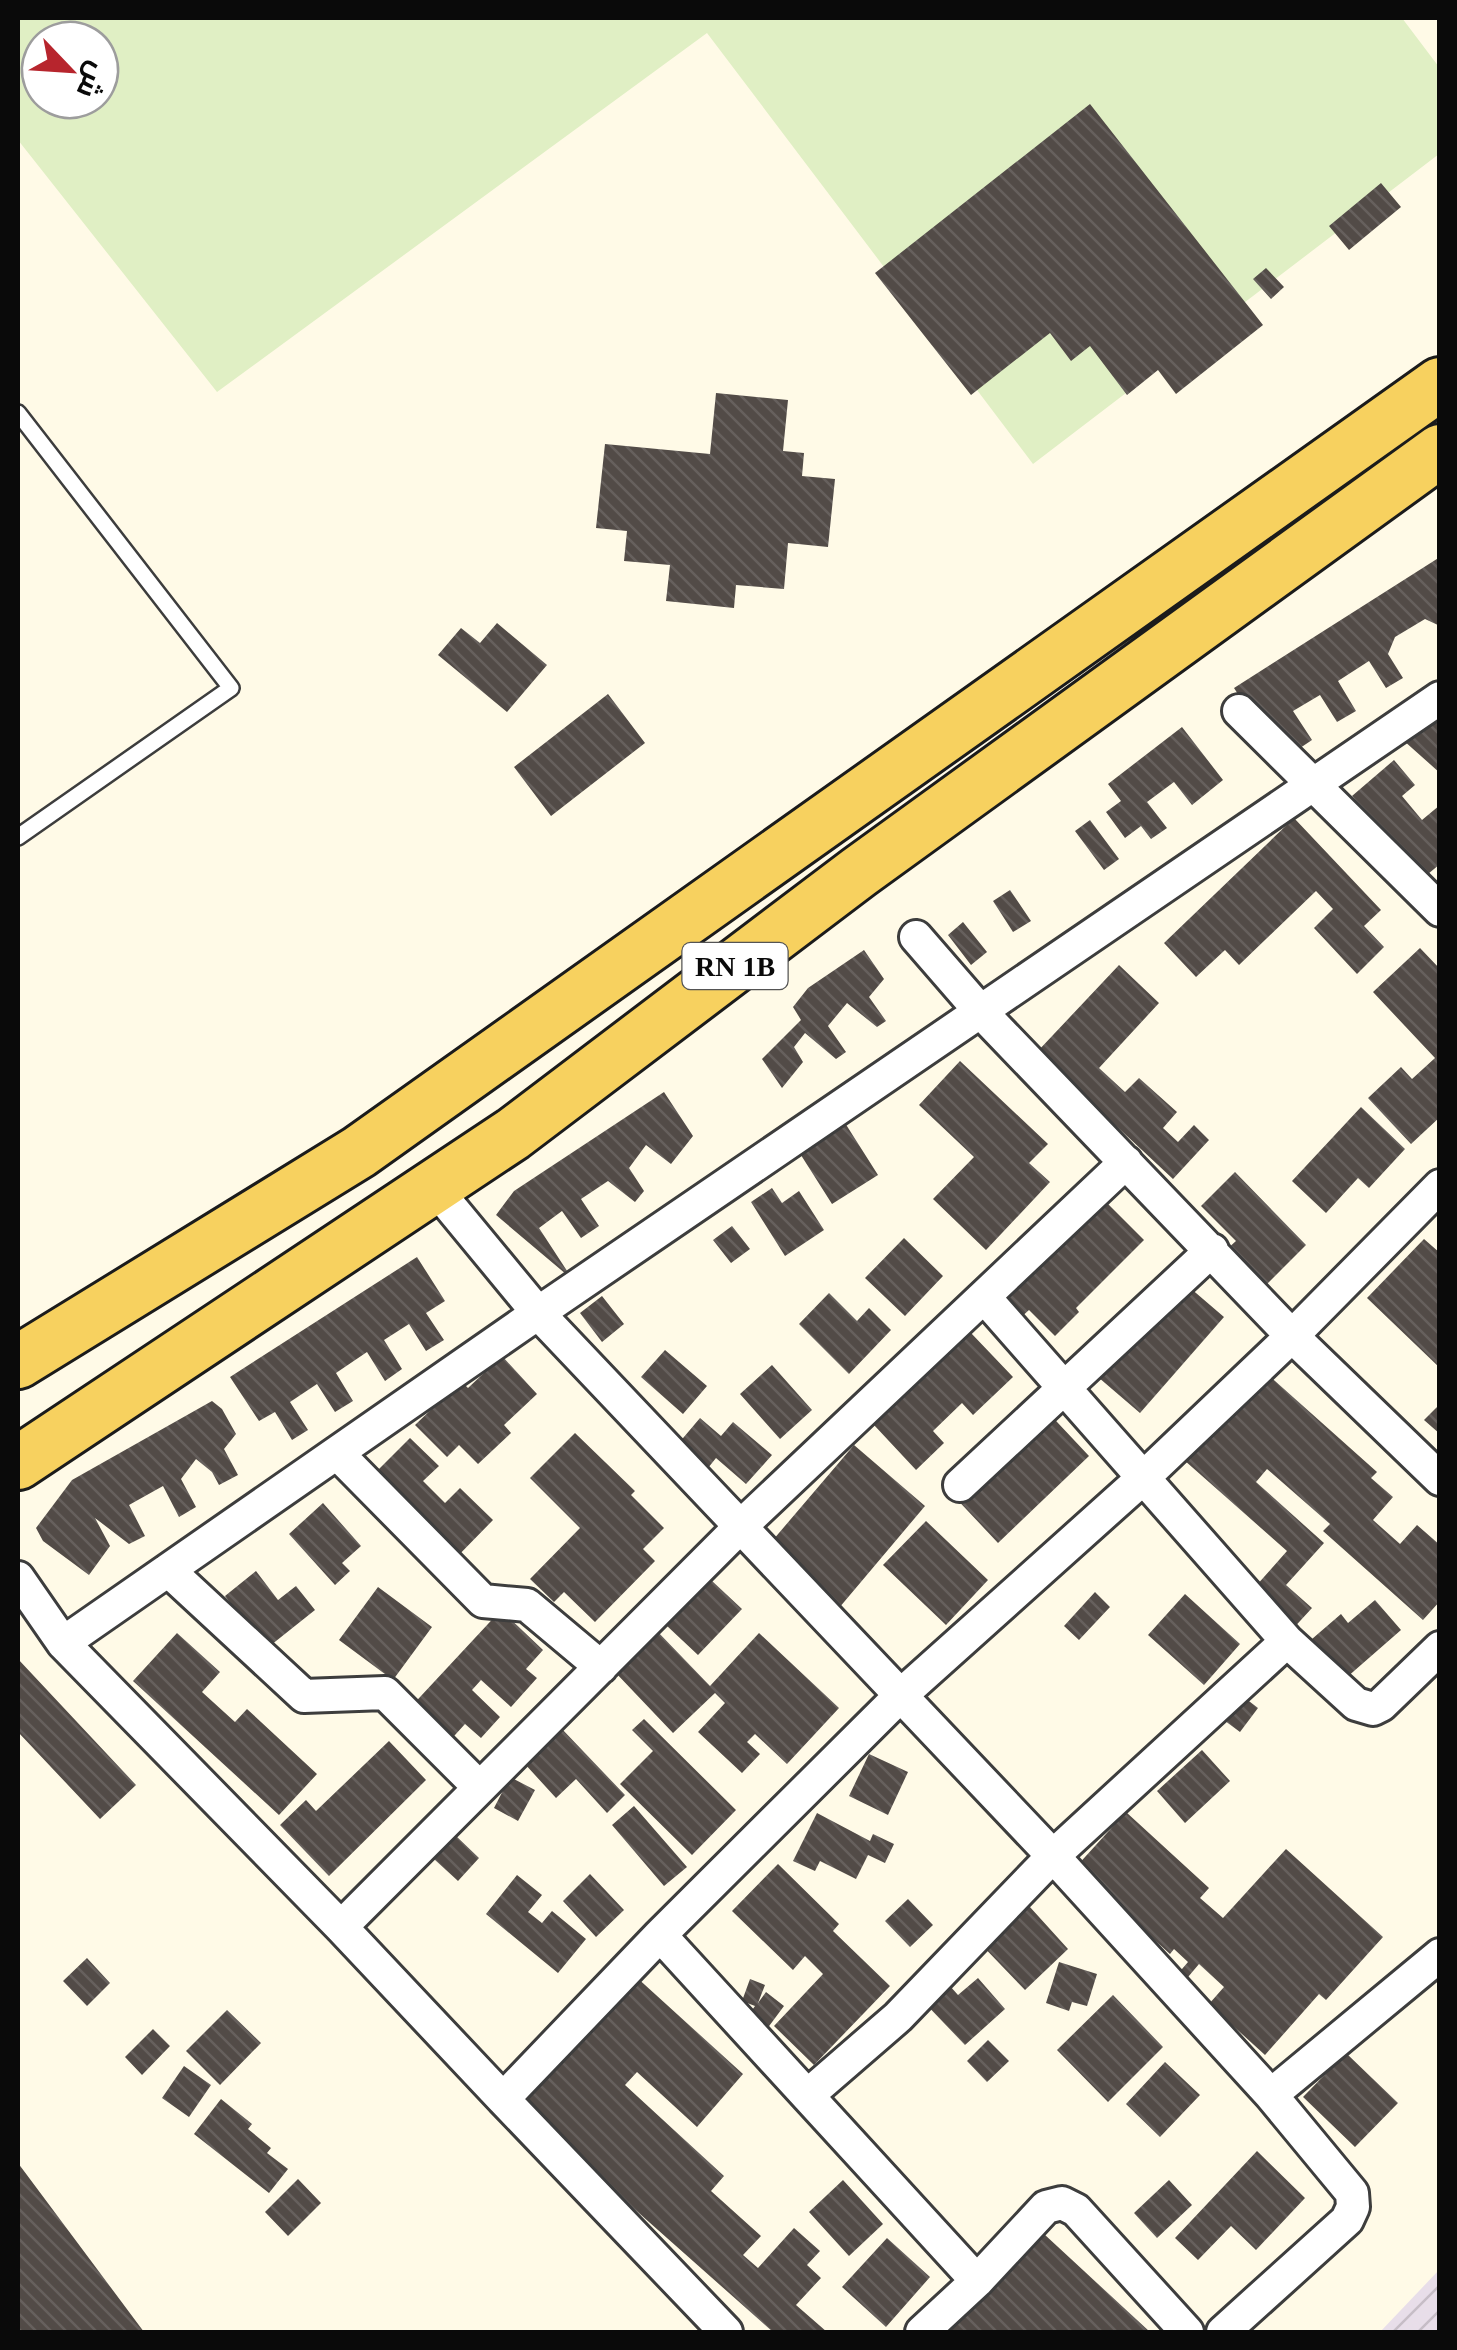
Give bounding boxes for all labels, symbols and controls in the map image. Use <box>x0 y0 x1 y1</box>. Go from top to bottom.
north arrow <box>20 20 120 120</box>
text: ش <box>70 57 114 103</box>
road number: RN 1B <box>682 943 788 989</box>

